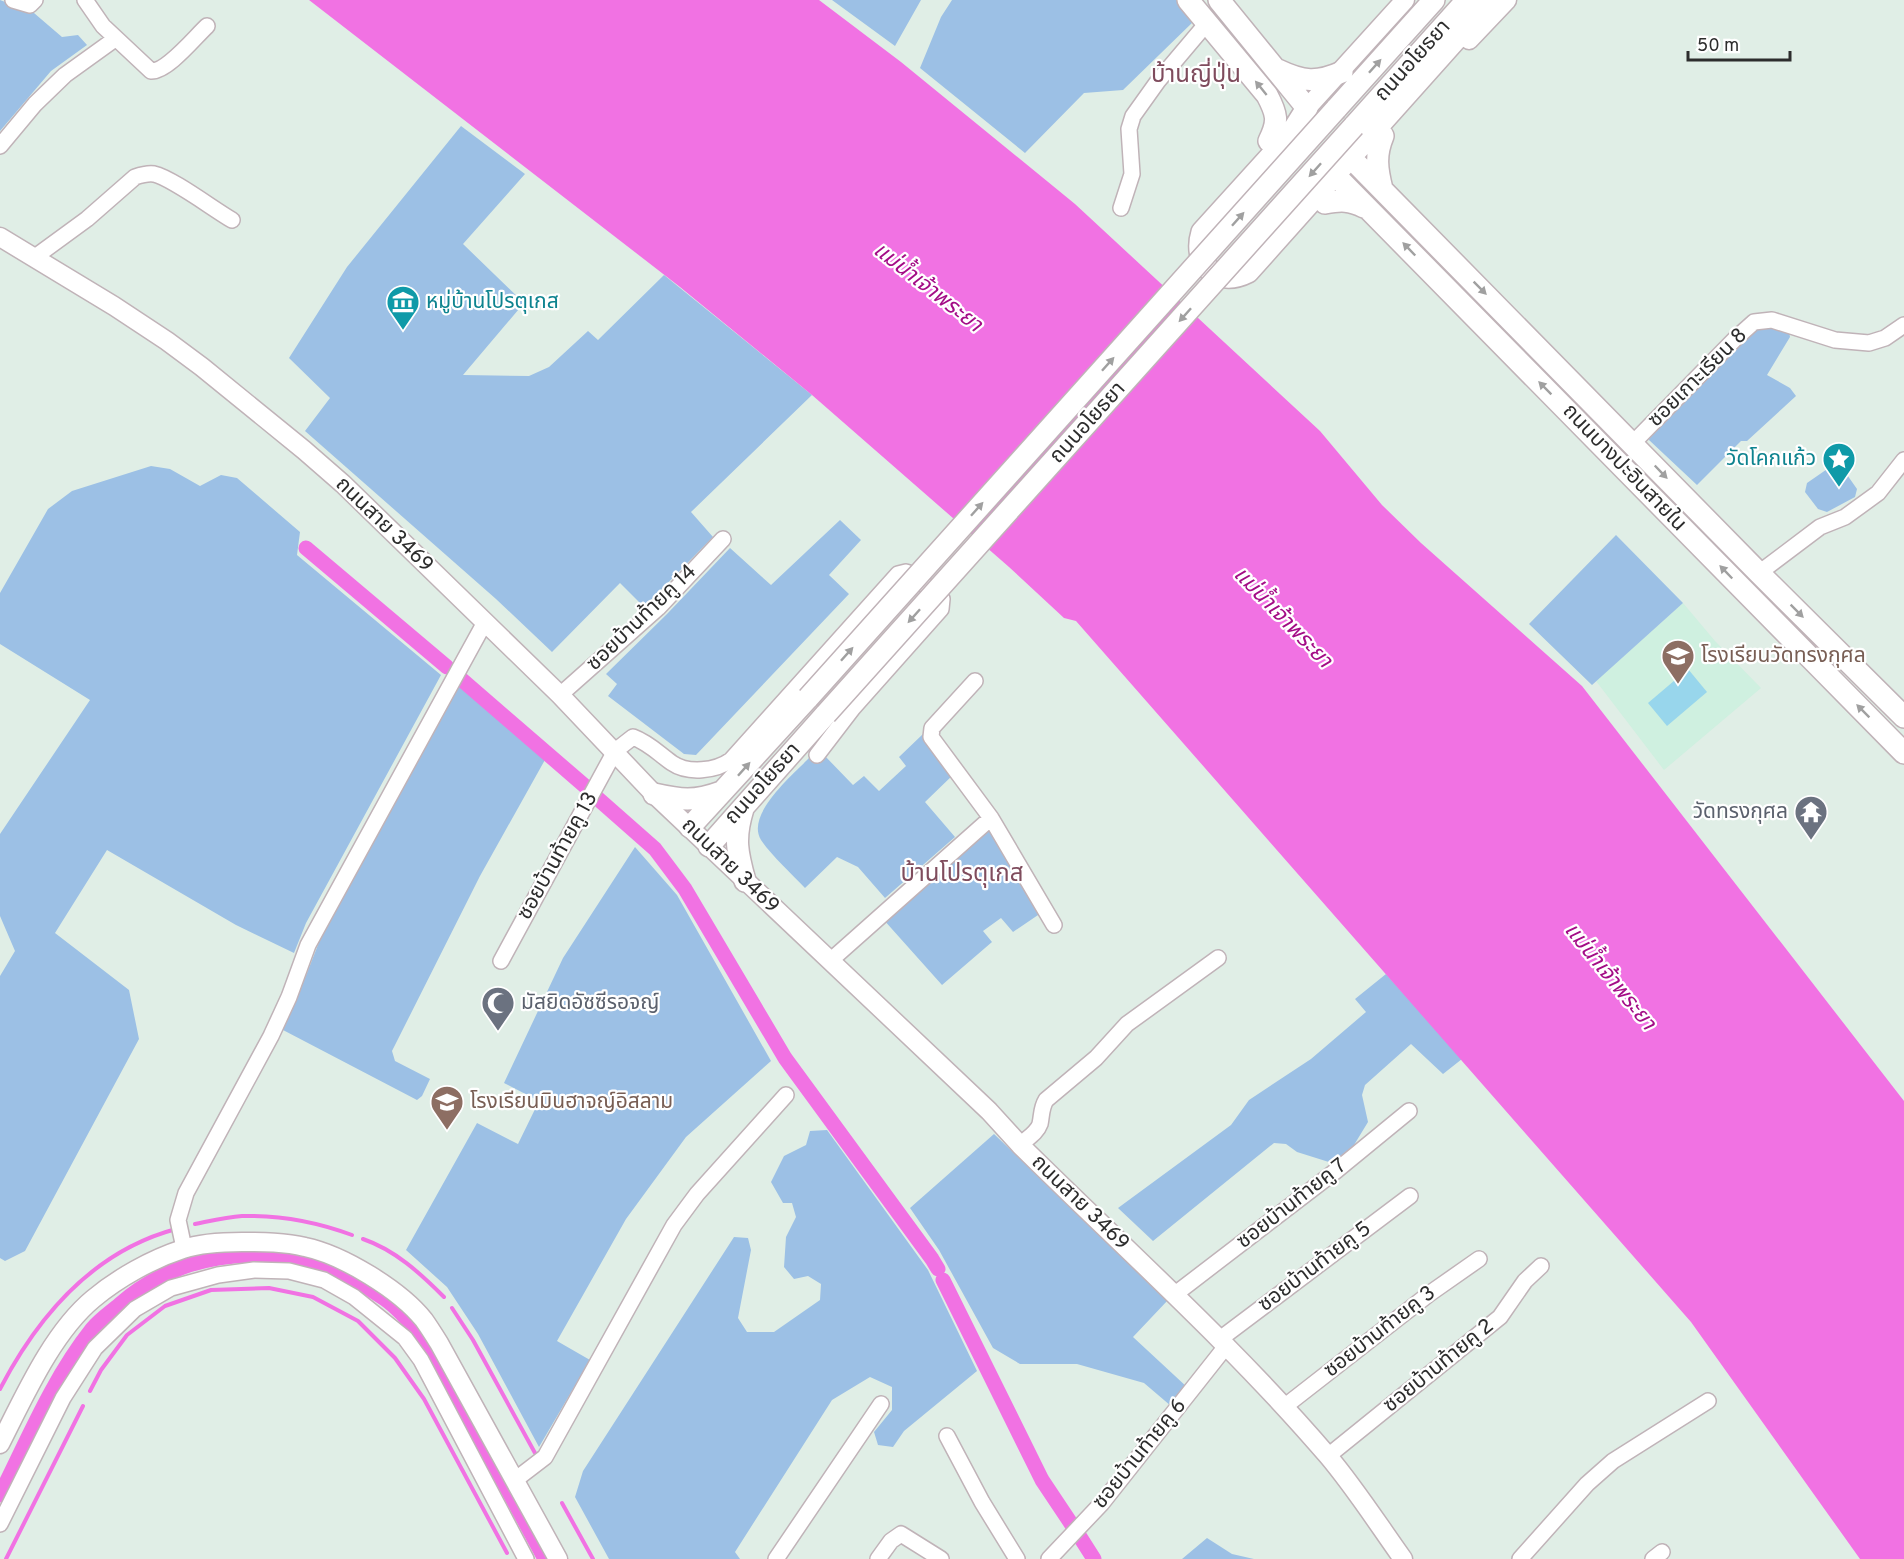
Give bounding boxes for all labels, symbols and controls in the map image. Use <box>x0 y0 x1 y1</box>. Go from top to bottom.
street label: ถนนอโยธยา <box>1369 14 1457 108</box>
scale bar <box>1688 24 1790 62</box>
text: 50 m <box>1697 35 1739 58</box>
district label: บ้านญี่ปุ่น <box>1151 57 1241 91</box>
one-way arrow <box>1368 58 1382 73</box>
one-way arrow <box>1255 80 1268 96</box>
one-way arrow <box>1308 162 1322 177</box>
one-way arrow <box>1231 212 1244 227</box>
water label: แม่น้ำเจ้าพระยา <box>867 234 990 339</box>
one-way arrow <box>1402 243 1416 257</box>
one-way arrow <box>1472 280 1486 294</box>
museum icon: หมู่บ้านโปรตุเกส <box>385 284 421 331</box>
place label: หมู่บ้านโปรตุเกส <box>426 289 559 316</box>
one-way arrow <box>1178 307 1192 322</box>
street label: ซอยเกาะเรียน 8 <box>1643 323 1753 433</box>
one-way arrow <box>1101 357 1114 372</box>
street label: ถนนอโยธยา <box>1044 376 1132 470</box>
one-way arrow <box>1539 382 1553 396</box>
street label: ถนนบางปะอินสายใน <box>1556 398 1692 538</box>
place icon: วัดโคกแก้ว <box>1821 441 1857 488</box>
place label: วัดโคกแก้ว <box>1726 446 1816 473</box>
one-way arrow <box>1654 464 1668 479</box>
street label: ถนนสาย 3469 <box>329 471 439 579</box>
one-way arrow <box>970 502 983 517</box>
street label: ซอยบ้านท้ายคู 14 <box>581 559 703 677</box>
water label: แม่น้ำเจ้าพระยา <box>1227 559 1341 675</box>
one-way arrow <box>1720 566 1734 580</box>
one-way arrow <box>1790 603 1804 617</box>
one-way arrow <box>908 608 921 623</box>
school or university icon: โรงเรียนวัดทรงกุศล <box>1660 638 1696 685</box>
place label: โรงเรียนวัดทรงกุศล <box>1701 643 1866 670</box>
one-way arrow <box>840 647 853 662</box>
one-way arrow <box>1856 704 1870 719</box>
street label: ถนนอโยธยา <box>719 737 807 831</box>
one-way arrow <box>737 762 750 777</box>
street label: ซอยบ้านท้ายคู 13 <box>512 787 604 925</box>
temple icon: วัดทรงกุศล <box>1793 794 1829 841</box>
place label: วัดทรงกุศล <box>1693 799 1788 826</box>
street label: ถนนสาย 3469 <box>675 812 785 920</box>
district label: บ้านโปรตุเกส <box>901 860 1023 890</box>
water label: แม่น้ำเจ้าพระยา <box>1557 915 1664 1037</box>
mosque icon: มัสยิดอัซซีรอจญ์ <box>480 985 516 1032</box>
place label: มัสยิดอัซซีรอจญ์ <box>521 990 659 1017</box>
school or university icon: โรงเรียนมินฮาจญ์อิสลาม <box>429 1084 465 1131</box>
place label: โรงเรียนมินฮาจญ์อิสลาม <box>470 1089 673 1116</box>
street label: ถนนสาย 3469 <box>1025 1149 1135 1257</box>
street label: ซอยบ้านท้ายคู 7 <box>1232 1153 1352 1255</box>
street label: ซอยบ้านท้ายคู 5 <box>1253 1216 1377 1318</box>
street label: ซอยบ้านท้ายคู 3 <box>1319 1280 1441 1384</box>
street label: ซอยบ้านท้ายคู 2 <box>1378 1313 1500 1419</box>
street label: ซอยบ้านท้ายคู 6 <box>1087 1393 1193 1515</box>

